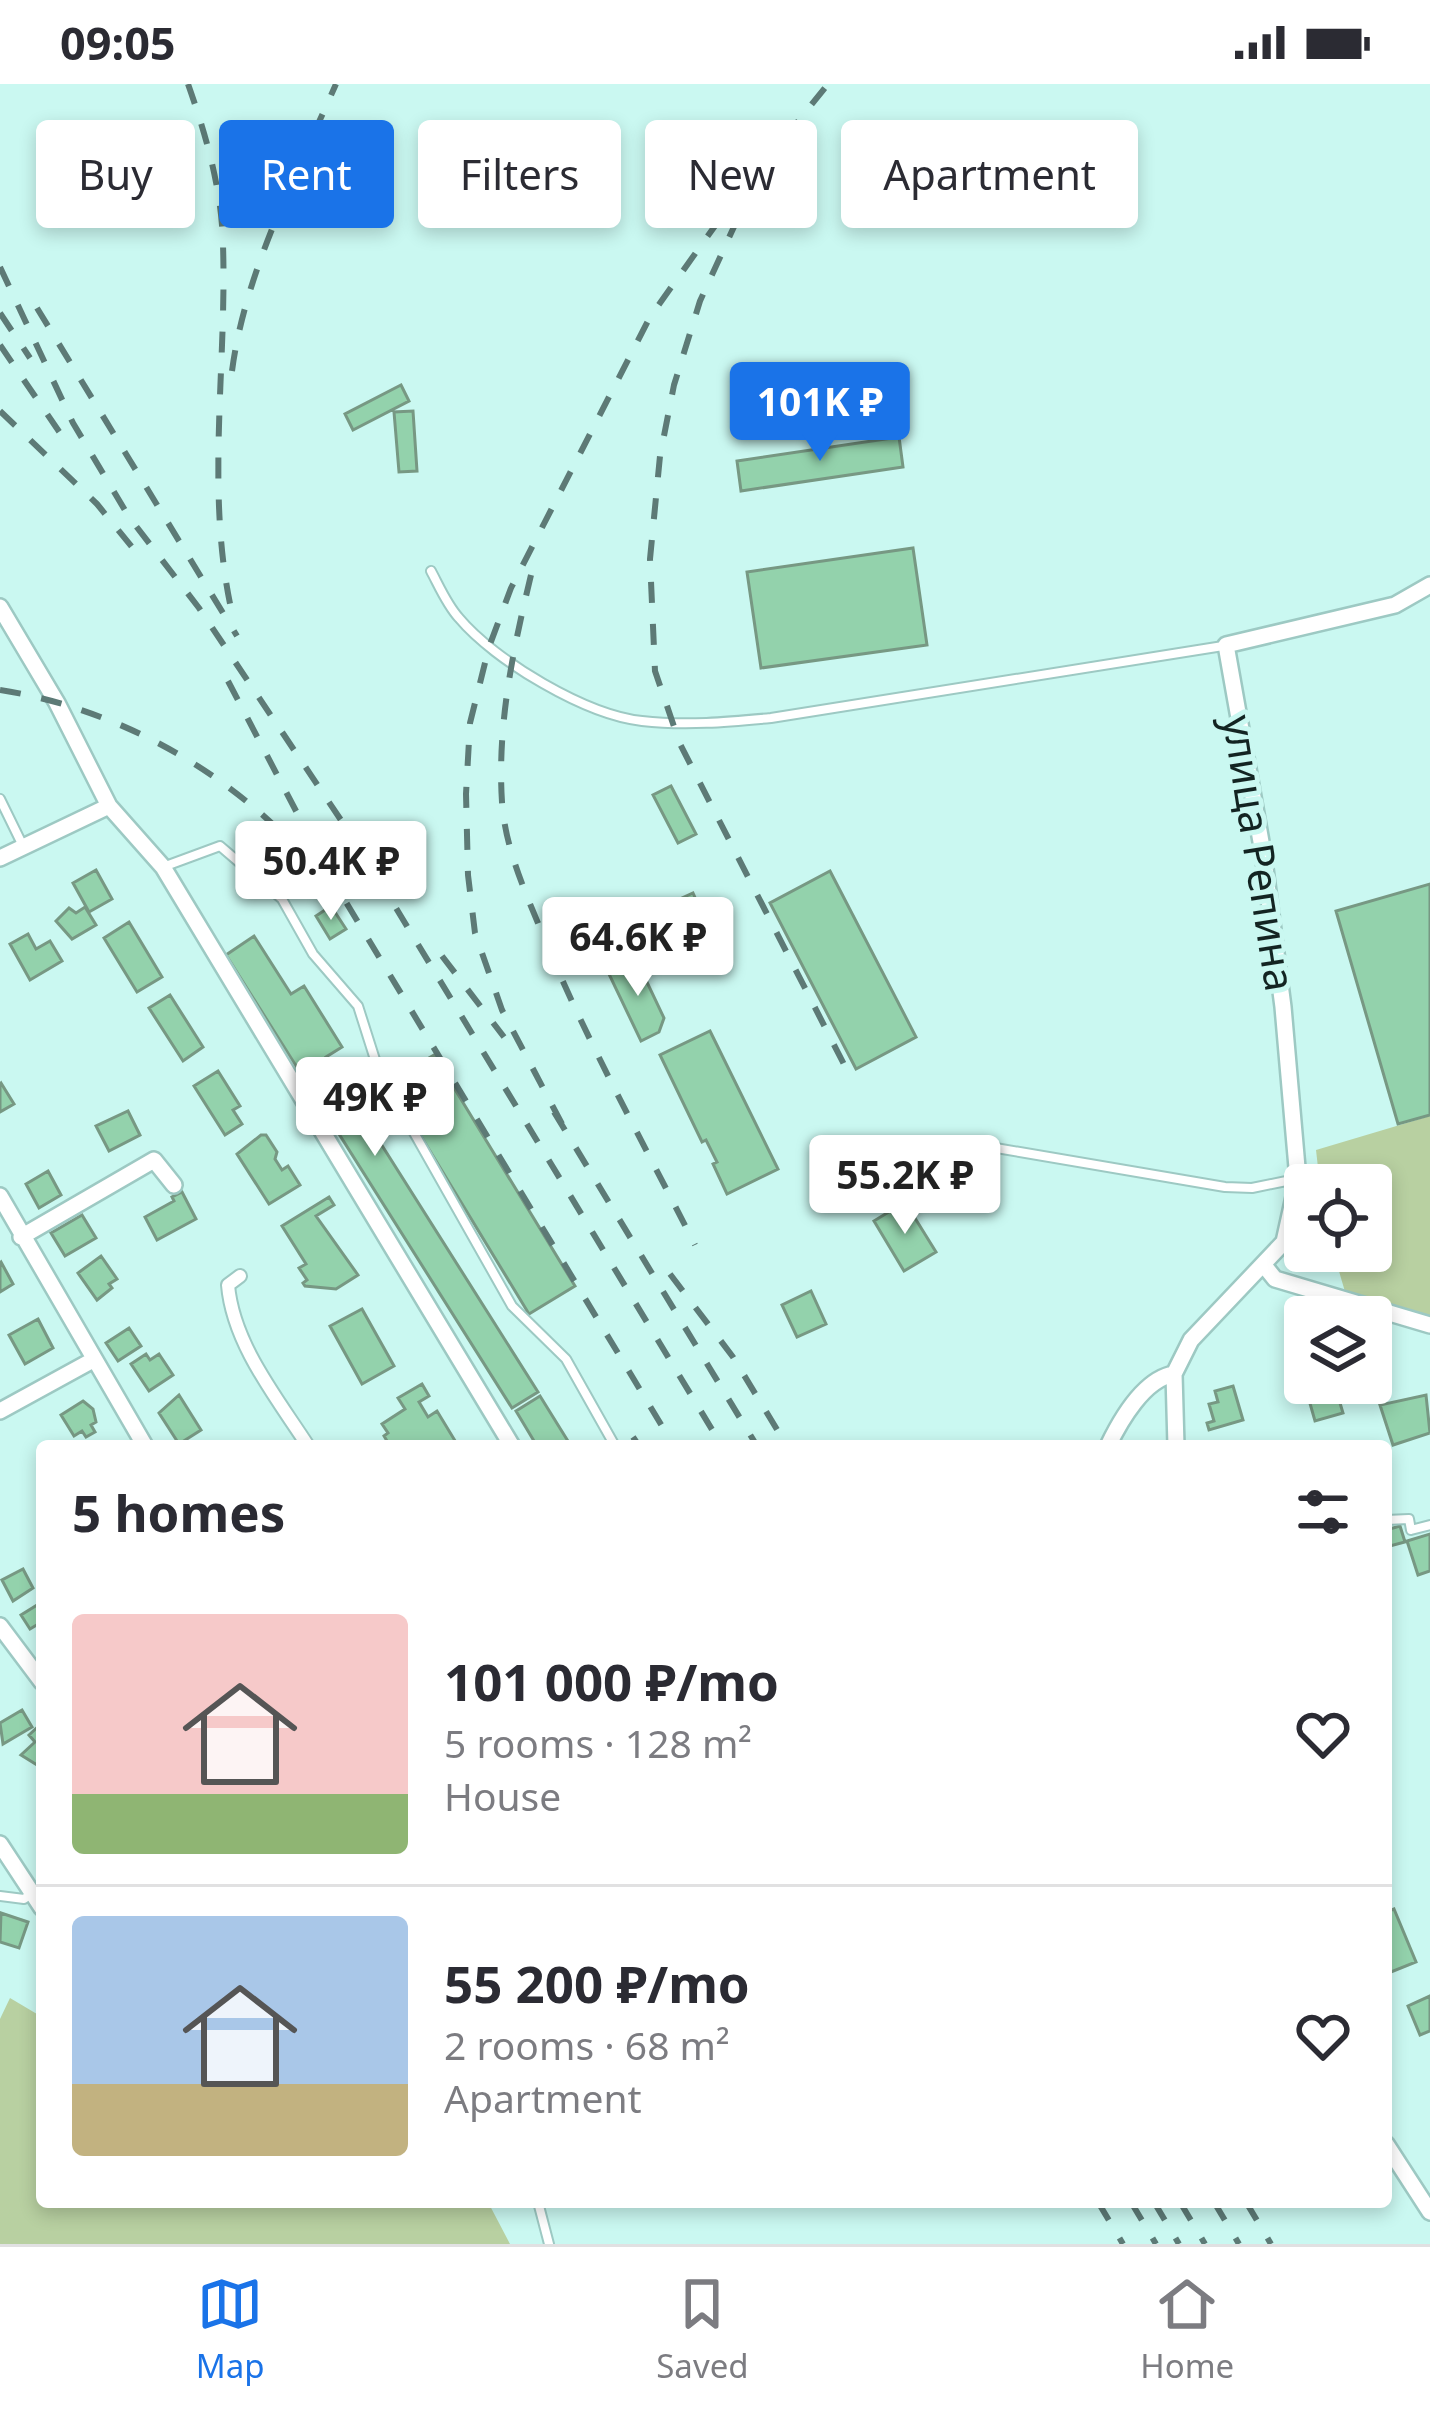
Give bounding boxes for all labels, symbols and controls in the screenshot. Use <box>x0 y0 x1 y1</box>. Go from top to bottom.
text: 09:05 <box>60 12 176 73</box>
chip: Buy <box>36 120 195 228</box>
chip: Rent <box>219 120 394 228</box>
chip: Filters <box>418 120 621 228</box>
chip: New <box>645 120 817 228</box>
chip: Apartment <box>841 120 1138 228</box>
pin: 101K ₽ <box>722 362 918 464</box>
text: 101K ₽ <box>757 374 883 427</box>
street label: улица Репина <box>1211 711 1310 995</box>
pin: 50.4K ₽ <box>220 821 442 923</box>
text: 50.4K ₽ <box>262 833 400 886</box>
pin: 64.6K ₽ <box>527 897 749 999</box>
text: 64.6K ₽ <box>569 909 707 962</box>
pin: 49K ₽ <box>291 1057 459 1159</box>
text: 49K ₽ <box>323 1069 427 1122</box>
pin: 55.2K ₽ <box>794 1135 1016 1237</box>
text: 55.2K ₽ <box>836 1147 974 1200</box>
map controls <box>1284 1164 1392 1404</box>
button: locate <box>1284 1164 1392 1272</box>
button: layers <box>1284 1296 1392 1404</box>
text: 5 homes <box>72 1477 285 1547</box>
icon: filters <box>1290 1479 1356 1545</box>
text: 101 000 ₽/mo <box>444 1646 779 1716</box>
icon: home <box>168 1662 312 1806</box>
icon: heart <box>1290 1701 1356 1767</box>
text: 5 rooms · 128 m² <box>444 1716 752 1769</box>
text: House <box>444 1769 561 1822</box>
text: 55 200 ₽/mo <box>444 1948 750 2018</box>
icon: home <box>168 1964 312 2108</box>
icon: heart <box>1290 2003 1356 2069</box>
text: 2 rooms · 68 m² <box>444 2018 730 2071</box>
text: Apartment <box>444 2071 642 2124</box>
tab: Map <box>196 2271 265 2388</box>
tab: Saved <box>656 2271 749 2388</box>
tab: Home <box>1140 2271 1234 2388</box>

